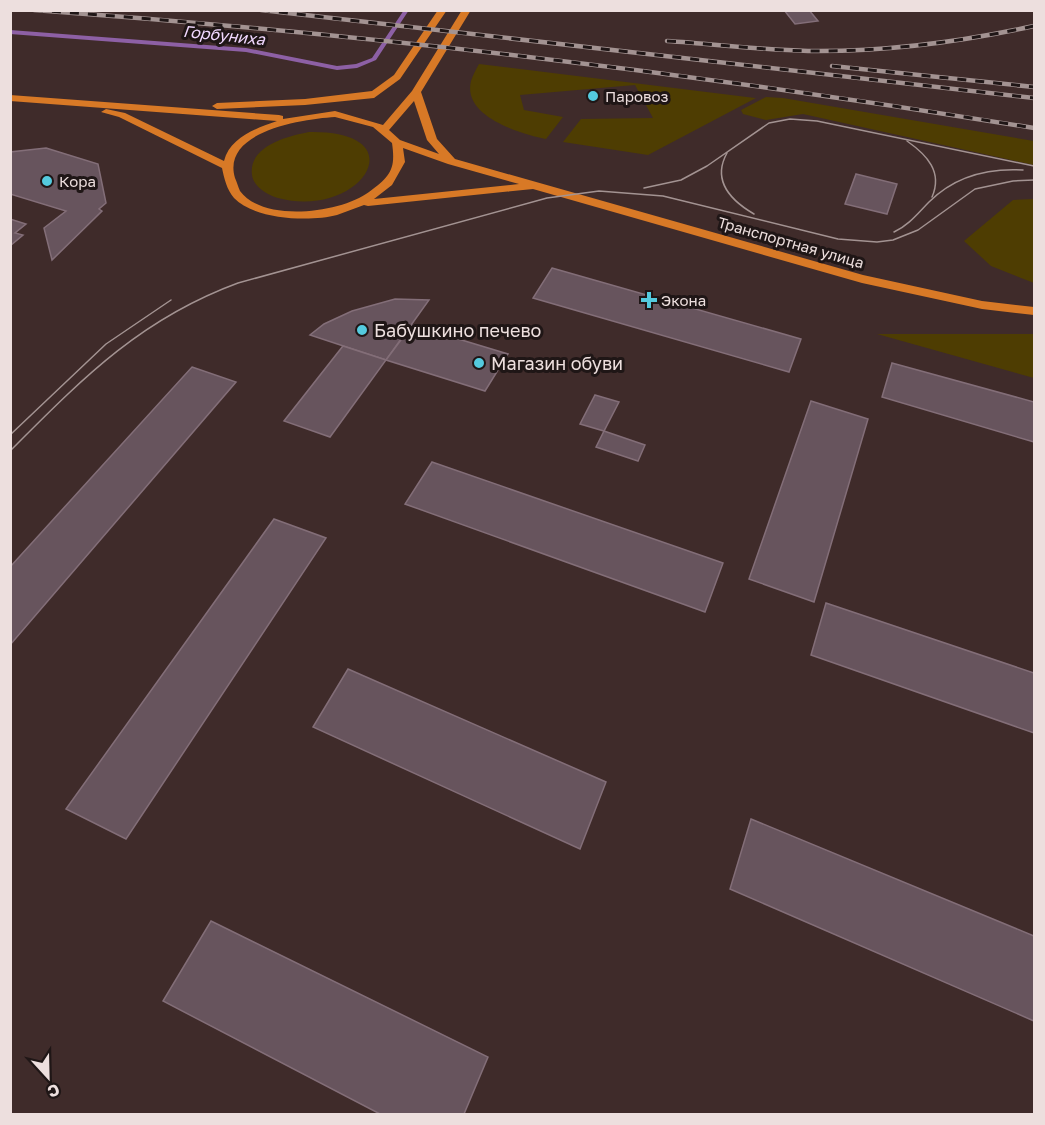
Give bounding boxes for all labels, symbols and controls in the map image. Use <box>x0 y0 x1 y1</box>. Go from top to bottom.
water label: Горбуниха <box>182 21 267 49</box>
place label: Паровоз <box>605 87 668 105</box>
marker: Паровоз <box>586 89 600 103</box>
place label: Кора <box>59 172 96 190</box>
marker: Кора <box>40 174 54 188</box>
street label: Транспортная улица <box>716 212 866 272</box>
place label: Экона <box>661 291 706 309</box>
marker: Экона <box>642 293 656 307</box>
place label: Бабушкино печево <box>374 319 541 341</box>
marker: Бабушкино печево <box>355 323 369 337</box>
place label: Магазин обуви <box>491 352 623 374</box>
marker: Магазин обуви <box>472 356 486 370</box>
north arrow <box>18 1047 78 1107</box>
text: С <box>45 1080 63 1102</box>

